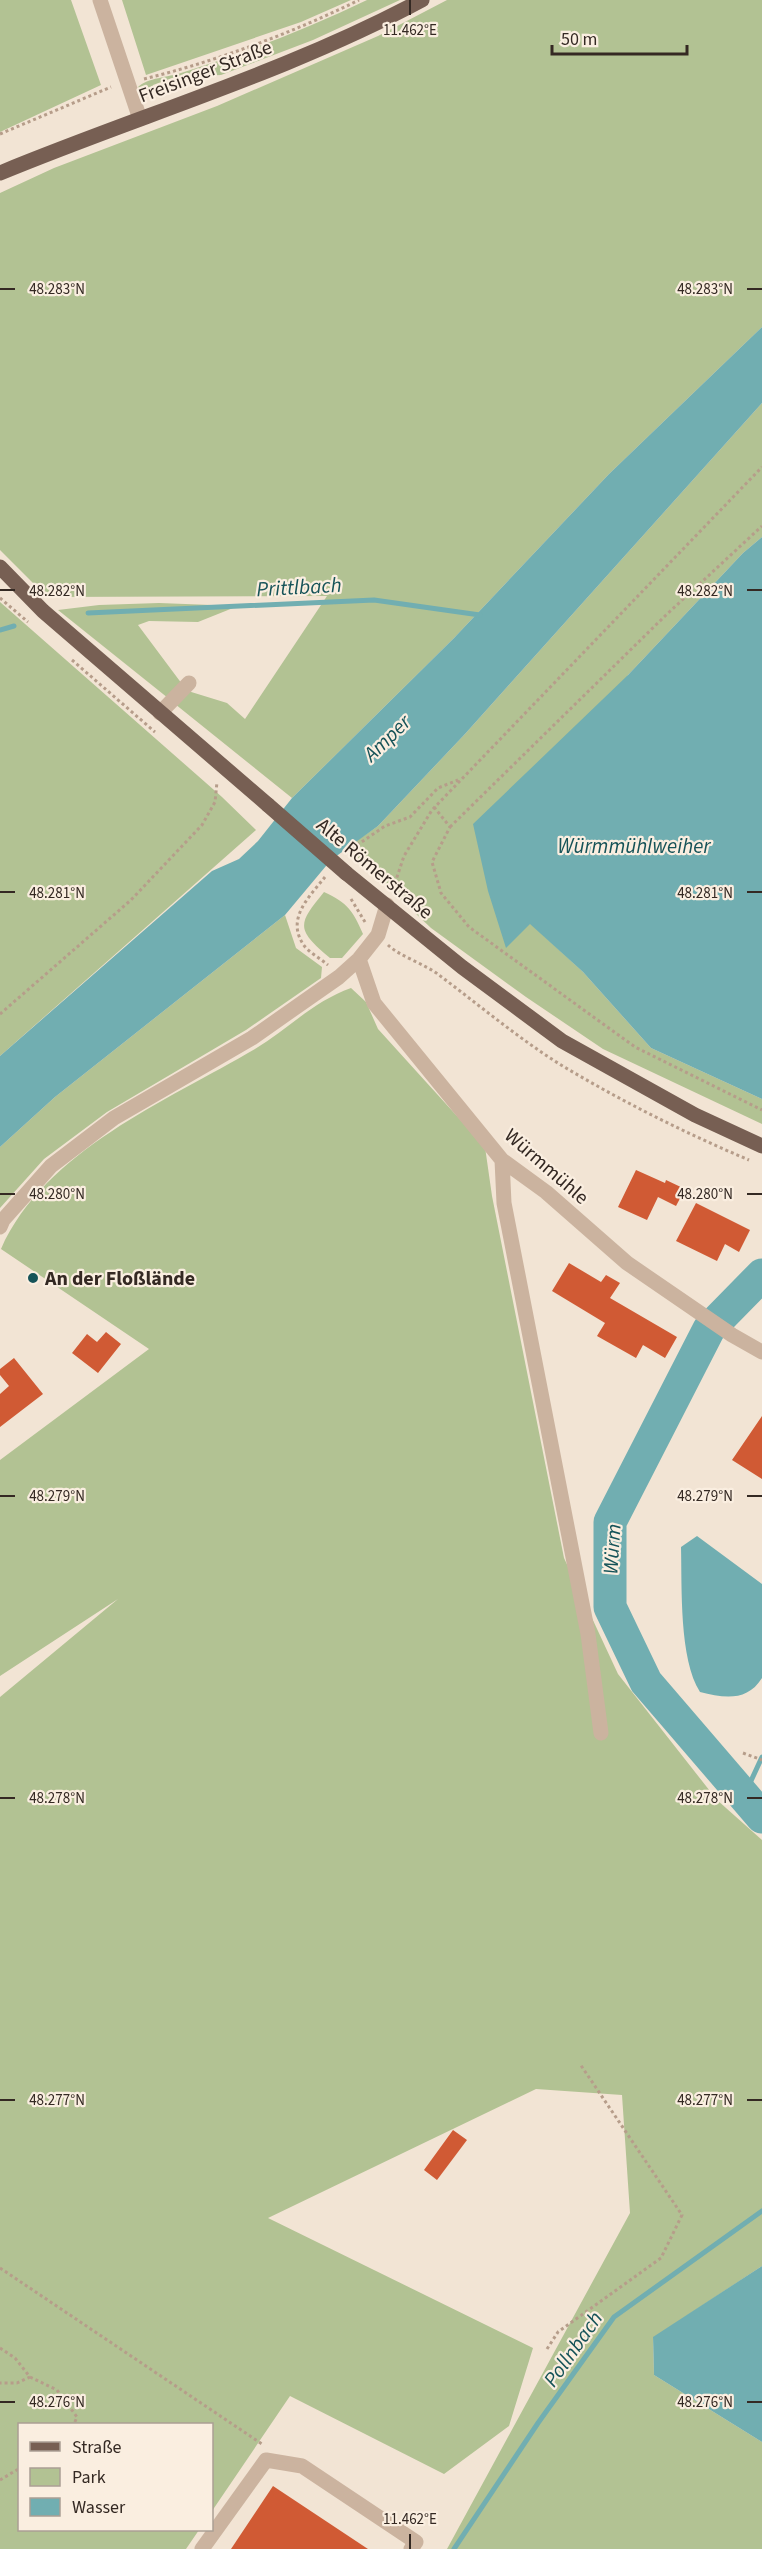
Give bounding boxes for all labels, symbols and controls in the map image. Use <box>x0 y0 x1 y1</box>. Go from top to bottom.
scale bar <box>552 18 687 56</box>
text: 11.462°E <box>383 20 437 41</box>
text: 50 m <box>561 27 597 52</box>
street label: Freisinger Straße <box>135 34 276 110</box>
text: 48.283°N <box>29 279 85 300</box>
text: 48.283°N <box>677 279 733 300</box>
water label: Prittlbach <box>256 570 342 604</box>
text: 48.282°N <box>29 581 85 602</box>
text: 48.282°N <box>677 581 733 602</box>
water label: Amper <box>355 707 418 770</box>
street label: Alte Römerstraße <box>310 812 439 926</box>
water label: Würmmühlweiher <box>558 831 711 861</box>
text: 48.281°N <box>29 883 85 904</box>
text: 48.281°N <box>677 883 733 904</box>
street label: Würmmühle <box>498 1122 595 1211</box>
text: 48.280°N <box>29 1184 85 1205</box>
text: 48.280°N <box>677 1184 733 1205</box>
place label: An der Floßlände <box>44 1265 195 1293</box>
marker: An der Floßlände <box>26 1271 40 1285</box>
text: 48.279°N <box>29 1486 85 1507</box>
text: 48.279°N <box>677 1486 733 1507</box>
water label: Würm <box>595 1523 629 1575</box>
text: 48.278°N <box>29 1788 85 1809</box>
text: 48.278°N <box>677 1788 733 1809</box>
text: 48.277°N <box>29 2090 85 2111</box>
text: 48.277°N <box>677 2090 733 2111</box>
water label: Pollnbach <box>536 2305 610 2393</box>
text: 48.276°N <box>29 2392 85 2413</box>
text: 48.276°N <box>677 2392 733 2413</box>
legend <box>18 2423 213 2531</box>
text: Straße <box>72 2435 122 2460</box>
text: Park <box>72 2465 106 2490</box>
text: Wasser <box>72 2495 126 2520</box>
text: 11.462°E <box>383 2509 437 2530</box>

